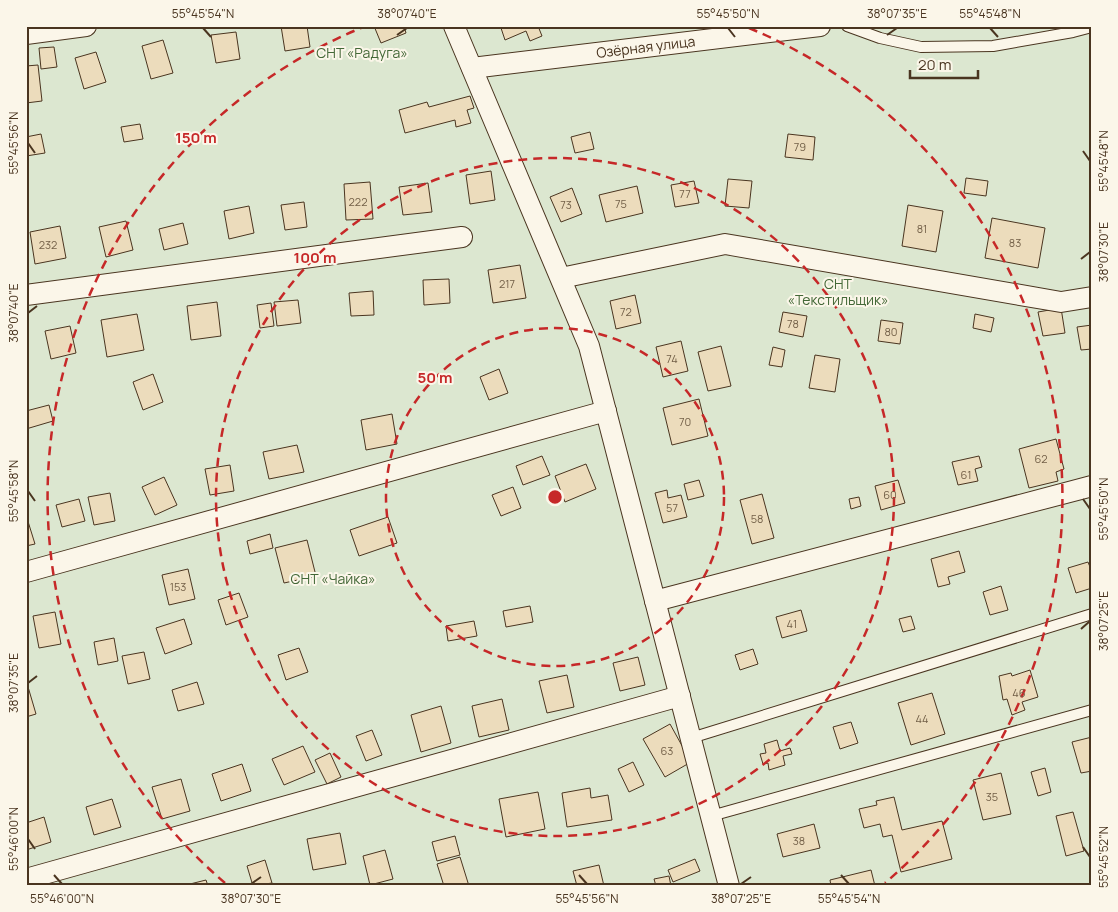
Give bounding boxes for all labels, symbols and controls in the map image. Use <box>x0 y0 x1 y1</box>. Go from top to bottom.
text: 55°45'54"N <box>172 5 234 22</box>
text: 38°07'40"E <box>377 5 437 22</box>
text: 55°45'50"N <box>697 5 760 22</box>
text: 38°07'35"E <box>867 5 927 22</box>
text: 55°45'48"N <box>959 5 1021 22</box>
street label: Озёрная улица <box>595 31 696 62</box>
park label: СНТ «Радуга» <box>316 43 408 62</box>
scale bar <box>910 48 978 80</box>
text: 20 m <box>918 54 951 75</box>
text: 55°45'56"N <box>5 111 22 175</box>
text: 150 m <box>175 127 217 148</box>
text: 55°45'48"N <box>1095 130 1112 192</box>
house number: 79 <box>794 139 806 154</box>
house number: 77 <box>679 186 691 201</box>
house number: 222 <box>349 194 367 209</box>
house number: 75 <box>615 196 627 211</box>
house number: 73 <box>560 197 572 212</box>
house number: 81 <box>917 221 927 236</box>
text: 38°07'30"E <box>1095 222 1112 282</box>
house number: 83 <box>1009 235 1021 250</box>
house number: 232 <box>39 237 57 252</box>
text: 100 m <box>294 247 336 268</box>
park label: СНТ «Текстильщик» <box>788 274 888 309</box>
house number: 217 <box>499 276 515 291</box>
text: 38°07'40"E <box>5 283 22 343</box>
house number: 72 <box>620 304 632 319</box>
house number: 78 <box>787 316 799 331</box>
house number: 80 <box>884 324 898 339</box>
house number: 74 <box>666 351 678 366</box>
text: 50 m <box>417 367 453 388</box>
house number: 70 <box>679 414 691 429</box>
house number: 62 <box>1034 451 1048 466</box>
text: 55°45'58"N <box>5 460 22 522</box>
house number: 61 <box>961 467 971 482</box>
text: 55°45'50"N <box>1095 478 1112 541</box>
house number: 60 <box>883 487 897 502</box>
centre of rings <box>546 488 564 506</box>
house number: 57 <box>666 500 678 515</box>
house number: 58 <box>751 511 763 526</box>
park label: СНТ «Чайка» <box>291 569 375 588</box>
house number: 153 <box>170 579 186 594</box>
text: 38°07'25"E <box>1095 591 1112 651</box>
house number: 41 <box>787 616 797 631</box>
text: 38°07'35"E <box>5 653 22 713</box>
house number: 46 <box>1012 685 1026 700</box>
house number: 44 <box>915 711 929 726</box>
house number: 63 <box>661 743 673 758</box>
house number: 35 <box>986 789 998 804</box>
text: 55°46'00"N <box>5 807 22 871</box>
text: 55°45'52"N <box>1095 826 1112 888</box>
house number: 38 <box>793 833 805 848</box>
text: 55°46'00"N <box>30 890 94 907</box>
text: 38°07'30"E <box>221 890 281 907</box>
text: 55°45'56"N <box>555 890 619 907</box>
text: 38°07'25"E <box>711 890 771 907</box>
text: 55°45'54"N <box>818 890 880 907</box>

